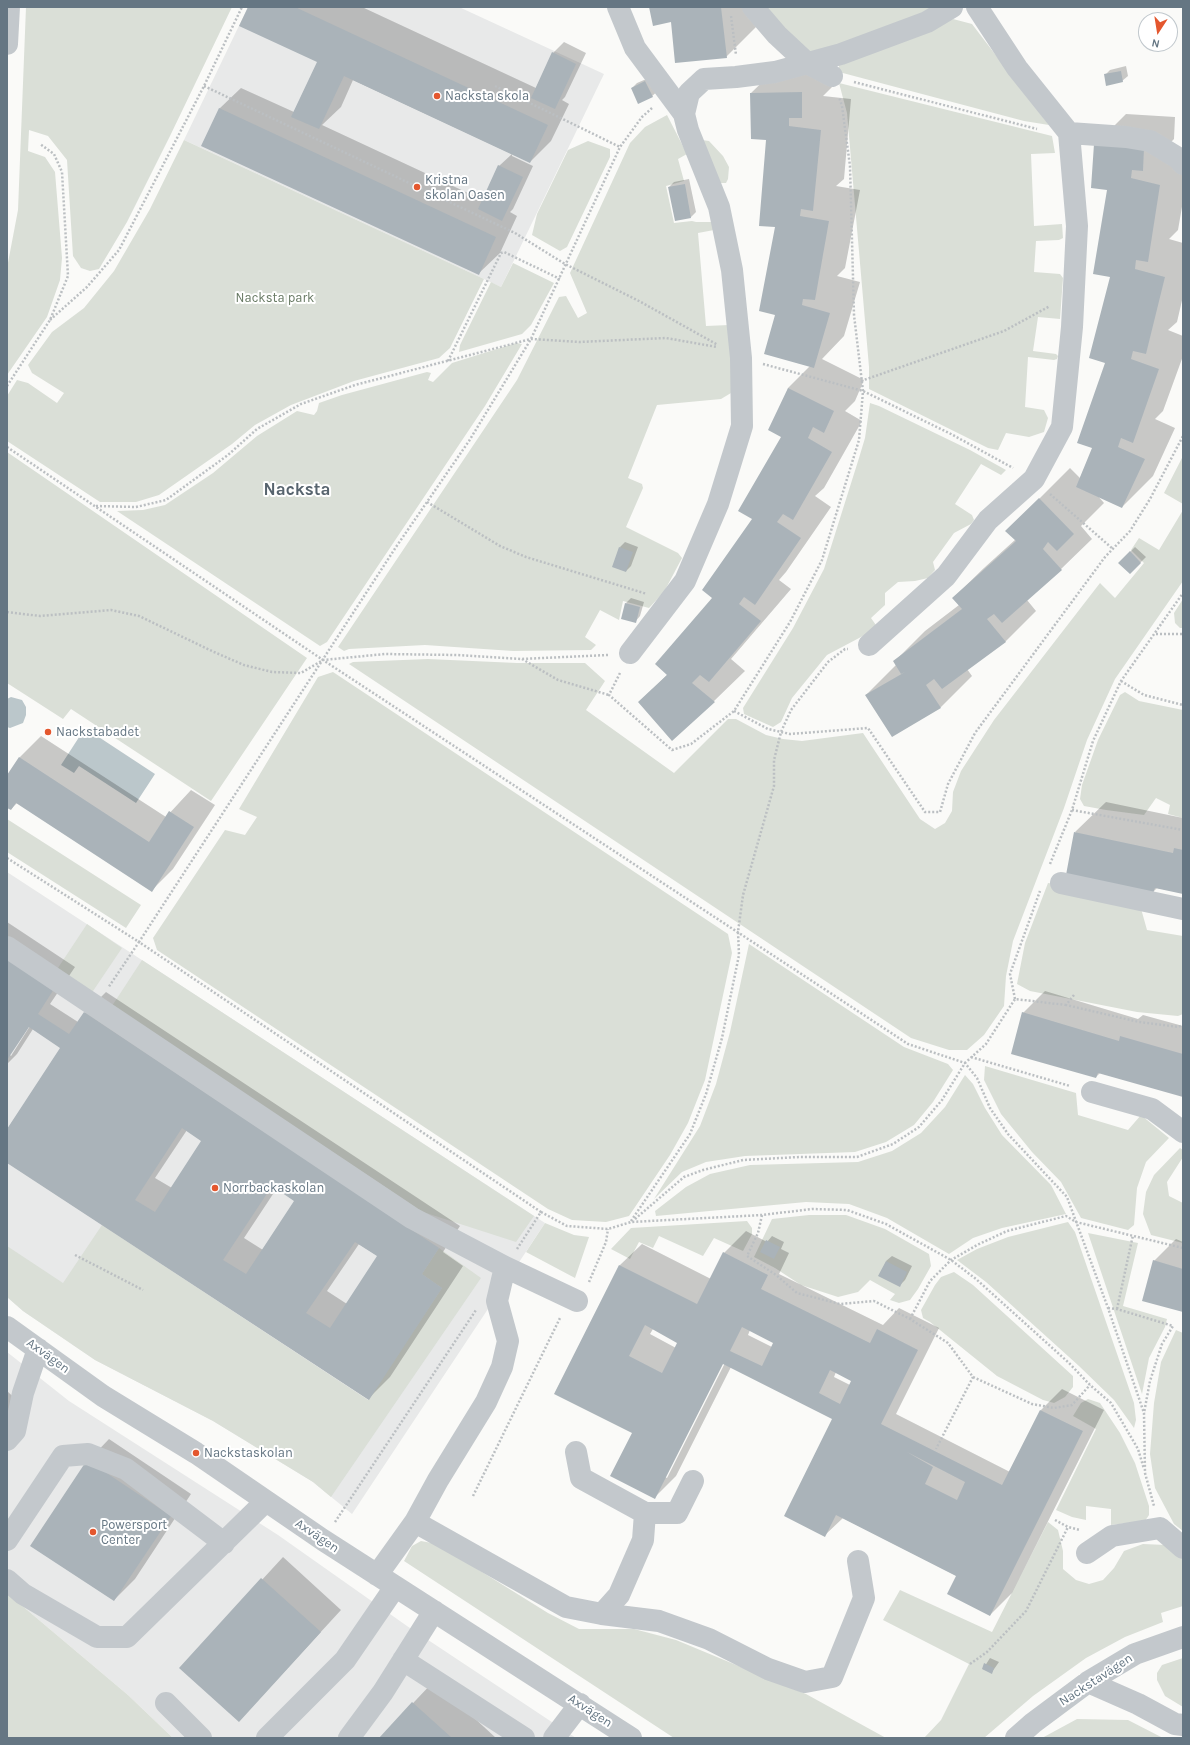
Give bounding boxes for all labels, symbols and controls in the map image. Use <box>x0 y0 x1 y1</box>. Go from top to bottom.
north arrow <box>1138 12 1178 52</box>
text: N <box>1150 36 1161 50</box>
place label: Nacksta skola <box>445 88 529 104</box>
marker: Nacksta skola <box>432 91 442 101</box>
place label: Kristna skolan Oasen <box>425 172 505 203</box>
marker: Kristna skolan Oasen <box>412 182 422 192</box>
park label: Nacksta park <box>236 290 314 306</box>
district label: Nacksta <box>264 480 330 500</box>
place label: Nackstabadet <box>56 724 139 740</box>
marker: Nackstabadet <box>43 727 53 737</box>
place label: Norrbackaskolan <box>223 1180 324 1196</box>
marker: Norrbackaskolan <box>210 1183 220 1193</box>
street label: Axvägen <box>23 1335 73 1377</box>
place label: Nackstaskolan <box>204 1445 293 1461</box>
marker: Nackstaskolan <box>191 1448 201 1458</box>
street label: Axvägen <box>292 1516 342 1556</box>
place label: Powersport Center <box>101 1517 167 1548</box>
marker: Powersport Center <box>88 1527 98 1537</box>
street label: Nackstavägen <box>1056 1650 1136 1710</box>
street label: Axvägen <box>565 1691 615 1731</box>

